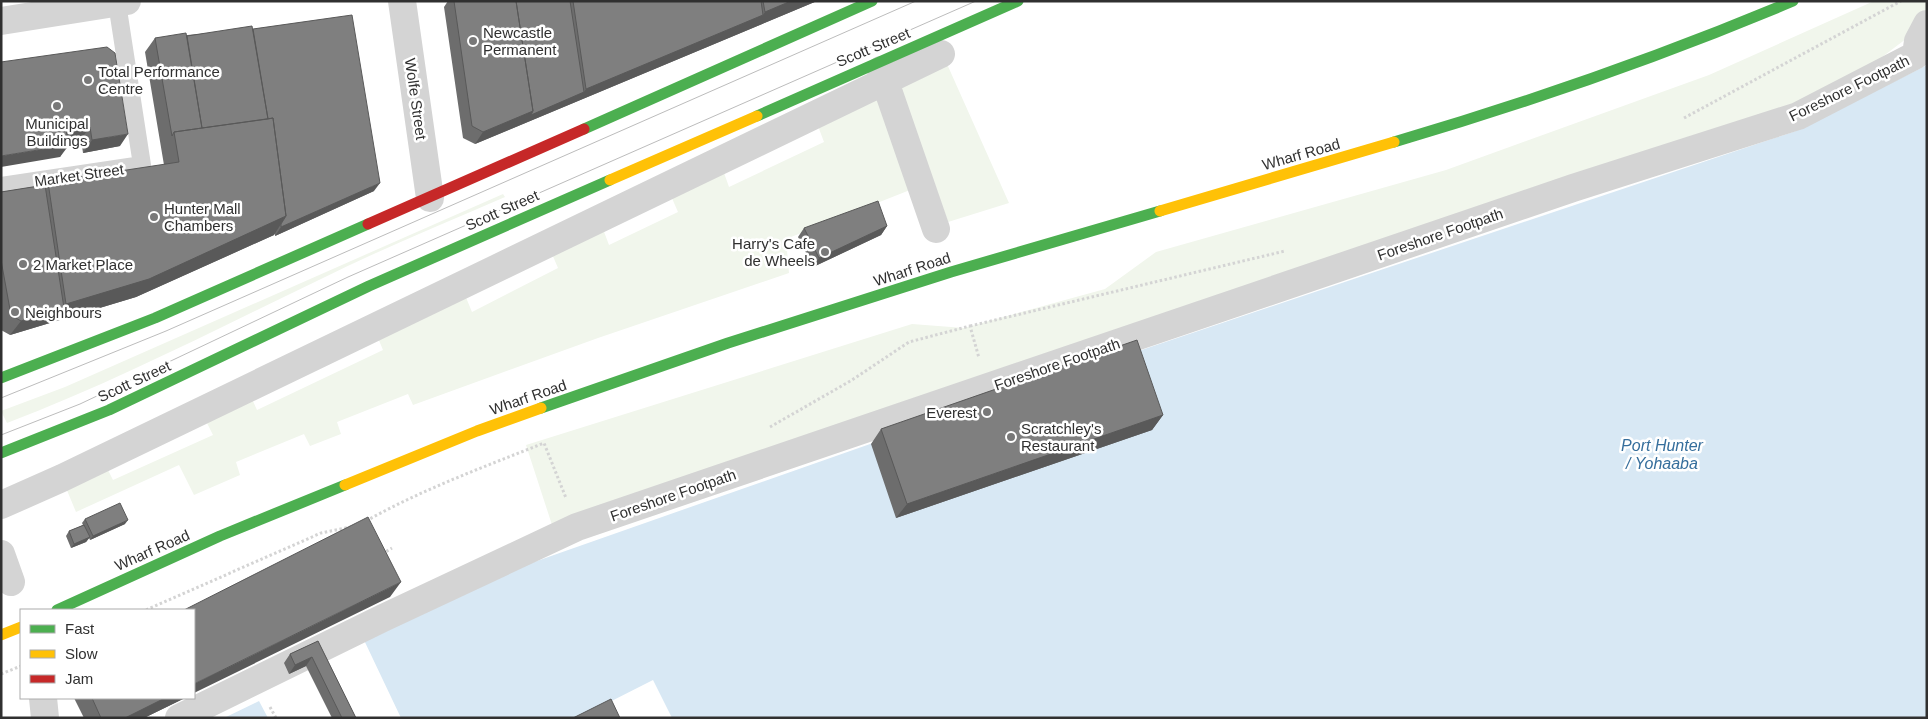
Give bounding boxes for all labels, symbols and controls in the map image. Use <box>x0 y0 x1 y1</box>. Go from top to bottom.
place label: Newcastle Permanent <box>483 24 557 58</box>
street label: Scott Street <box>834 24 913 70</box>
marker: Newcastle Permanent <box>467 35 479 47</box>
street label: Foreshore Footpath <box>1786 51 1912 125</box>
street label: Wolfe Street <box>402 57 430 142</box>
place label: Total Performance Centre <box>98 63 220 97</box>
marker: Total Performance Centre <box>82 74 94 86</box>
marker: Municipal Buildings <box>51 100 63 112</box>
place label: Municipal Buildings <box>25 115 89 149</box>
street label: Wharf Road <box>1260 135 1342 173</box>
street label: Market Street <box>33 160 126 190</box>
street label: Scott Street <box>463 186 542 234</box>
place label: Hunter Mall Chambers <box>164 200 241 234</box>
street label: Foreshore Footpath <box>1375 205 1505 263</box>
marker: Hunter Mall Chambers <box>148 211 160 223</box>
place label: Harry's Cafe de Wheels <box>732 235 815 269</box>
marker: Harry's Cafe de Wheels <box>819 246 831 258</box>
street label: Wharf Road <box>871 249 953 289</box>
place label: 2 Market Place <box>33 256 133 273</box>
marker: 2 Market Place <box>17 258 29 270</box>
place label: Neighbours <box>25 304 102 321</box>
marker: Neighbours <box>9 306 21 318</box>
street label: Foreshore Footpath <box>992 335 1122 393</box>
street label: Scott Street <box>95 356 174 405</box>
street label: Wharf Road <box>487 376 569 418</box>
place label: Everest <box>926 404 978 421</box>
marker: Everest <box>981 406 993 418</box>
place label: Scratchley's Restaurant <box>1021 420 1101 454</box>
marker: Scratchley's Restaurant <box>1005 431 1017 443</box>
water label: Port Hunter / Yohaaba <box>1621 437 1704 472</box>
street label: Foreshore Footpath <box>608 466 738 524</box>
street label: Wharf Road <box>112 526 192 574</box>
legend <box>20 609 195 699</box>
text: Fast <box>65 620 95 637</box>
text: Slow <box>65 645 98 662</box>
text: Jam <box>65 670 93 687</box>

